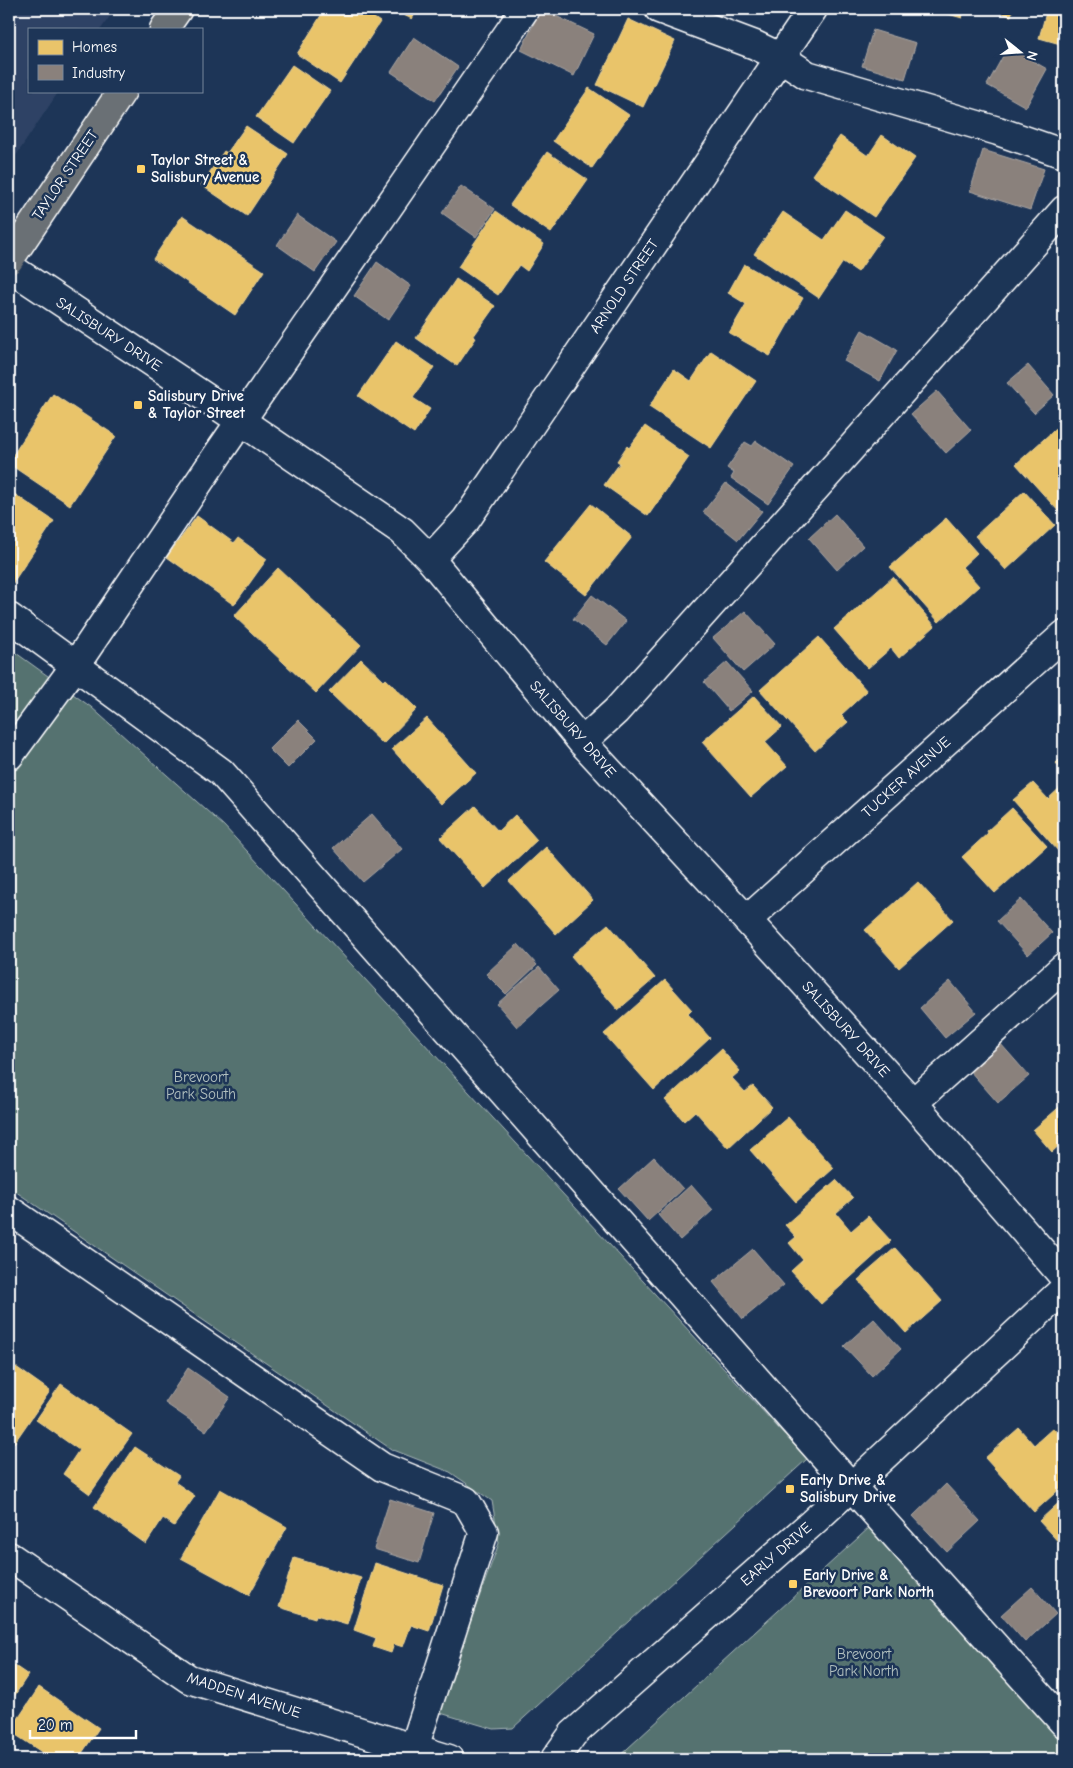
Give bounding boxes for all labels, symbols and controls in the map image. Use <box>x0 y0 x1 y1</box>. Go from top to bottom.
legend <box>28 28 202 92</box>
north arrow <box>996 28 1046 78</box>
text: Homes <box>72 38 117 56</box>
text: N <box>1022 49 1041 63</box>
text: Industry <box>72 64 125 82</box>
street label: TAYLOR STREET <box>28 126 102 223</box>
place label: Taylor Street & Salisbury Avenue <box>151 151 259 186</box>
marker: Taylor Street & Salisbury Avenue <box>135 163 147 175</box>
street label: ARNOLD STREET <box>586 235 662 337</box>
street label: SALISBURY DRIVE <box>53 293 165 375</box>
place label: Salisbury Drive & Taylor Street <box>148 387 246 422</box>
marker: Salisbury Drive & Taylor Street <box>132 399 144 411</box>
street label: SALISBURY DRIVE <box>526 677 620 781</box>
street label: TUCKER AVENUE <box>858 732 954 822</box>
street label: SALISBURY DRIVE <box>798 977 894 1081</box>
park label: Brevoort Park South <box>166 1068 236 1103</box>
place label: Early Drive & Salisbury Drive <box>800 1471 896 1506</box>
marker: Early Drive & Salisbury Drive <box>784 1483 796 1495</box>
street label: EARLY DRIVE <box>737 1518 815 1590</box>
place label: Early Drive & Brevoort Park North <box>803 1566 934 1601</box>
marker: Early Drive & Brevoort Park North <box>787 1578 799 1590</box>
park label: Brevoort Park North <box>829 1645 899 1680</box>
street label: MADDEN AVENUE <box>185 1668 303 1722</box>
scale bar <box>30 1708 136 1740</box>
text: 20 m <box>38 1716 72 1734</box>

